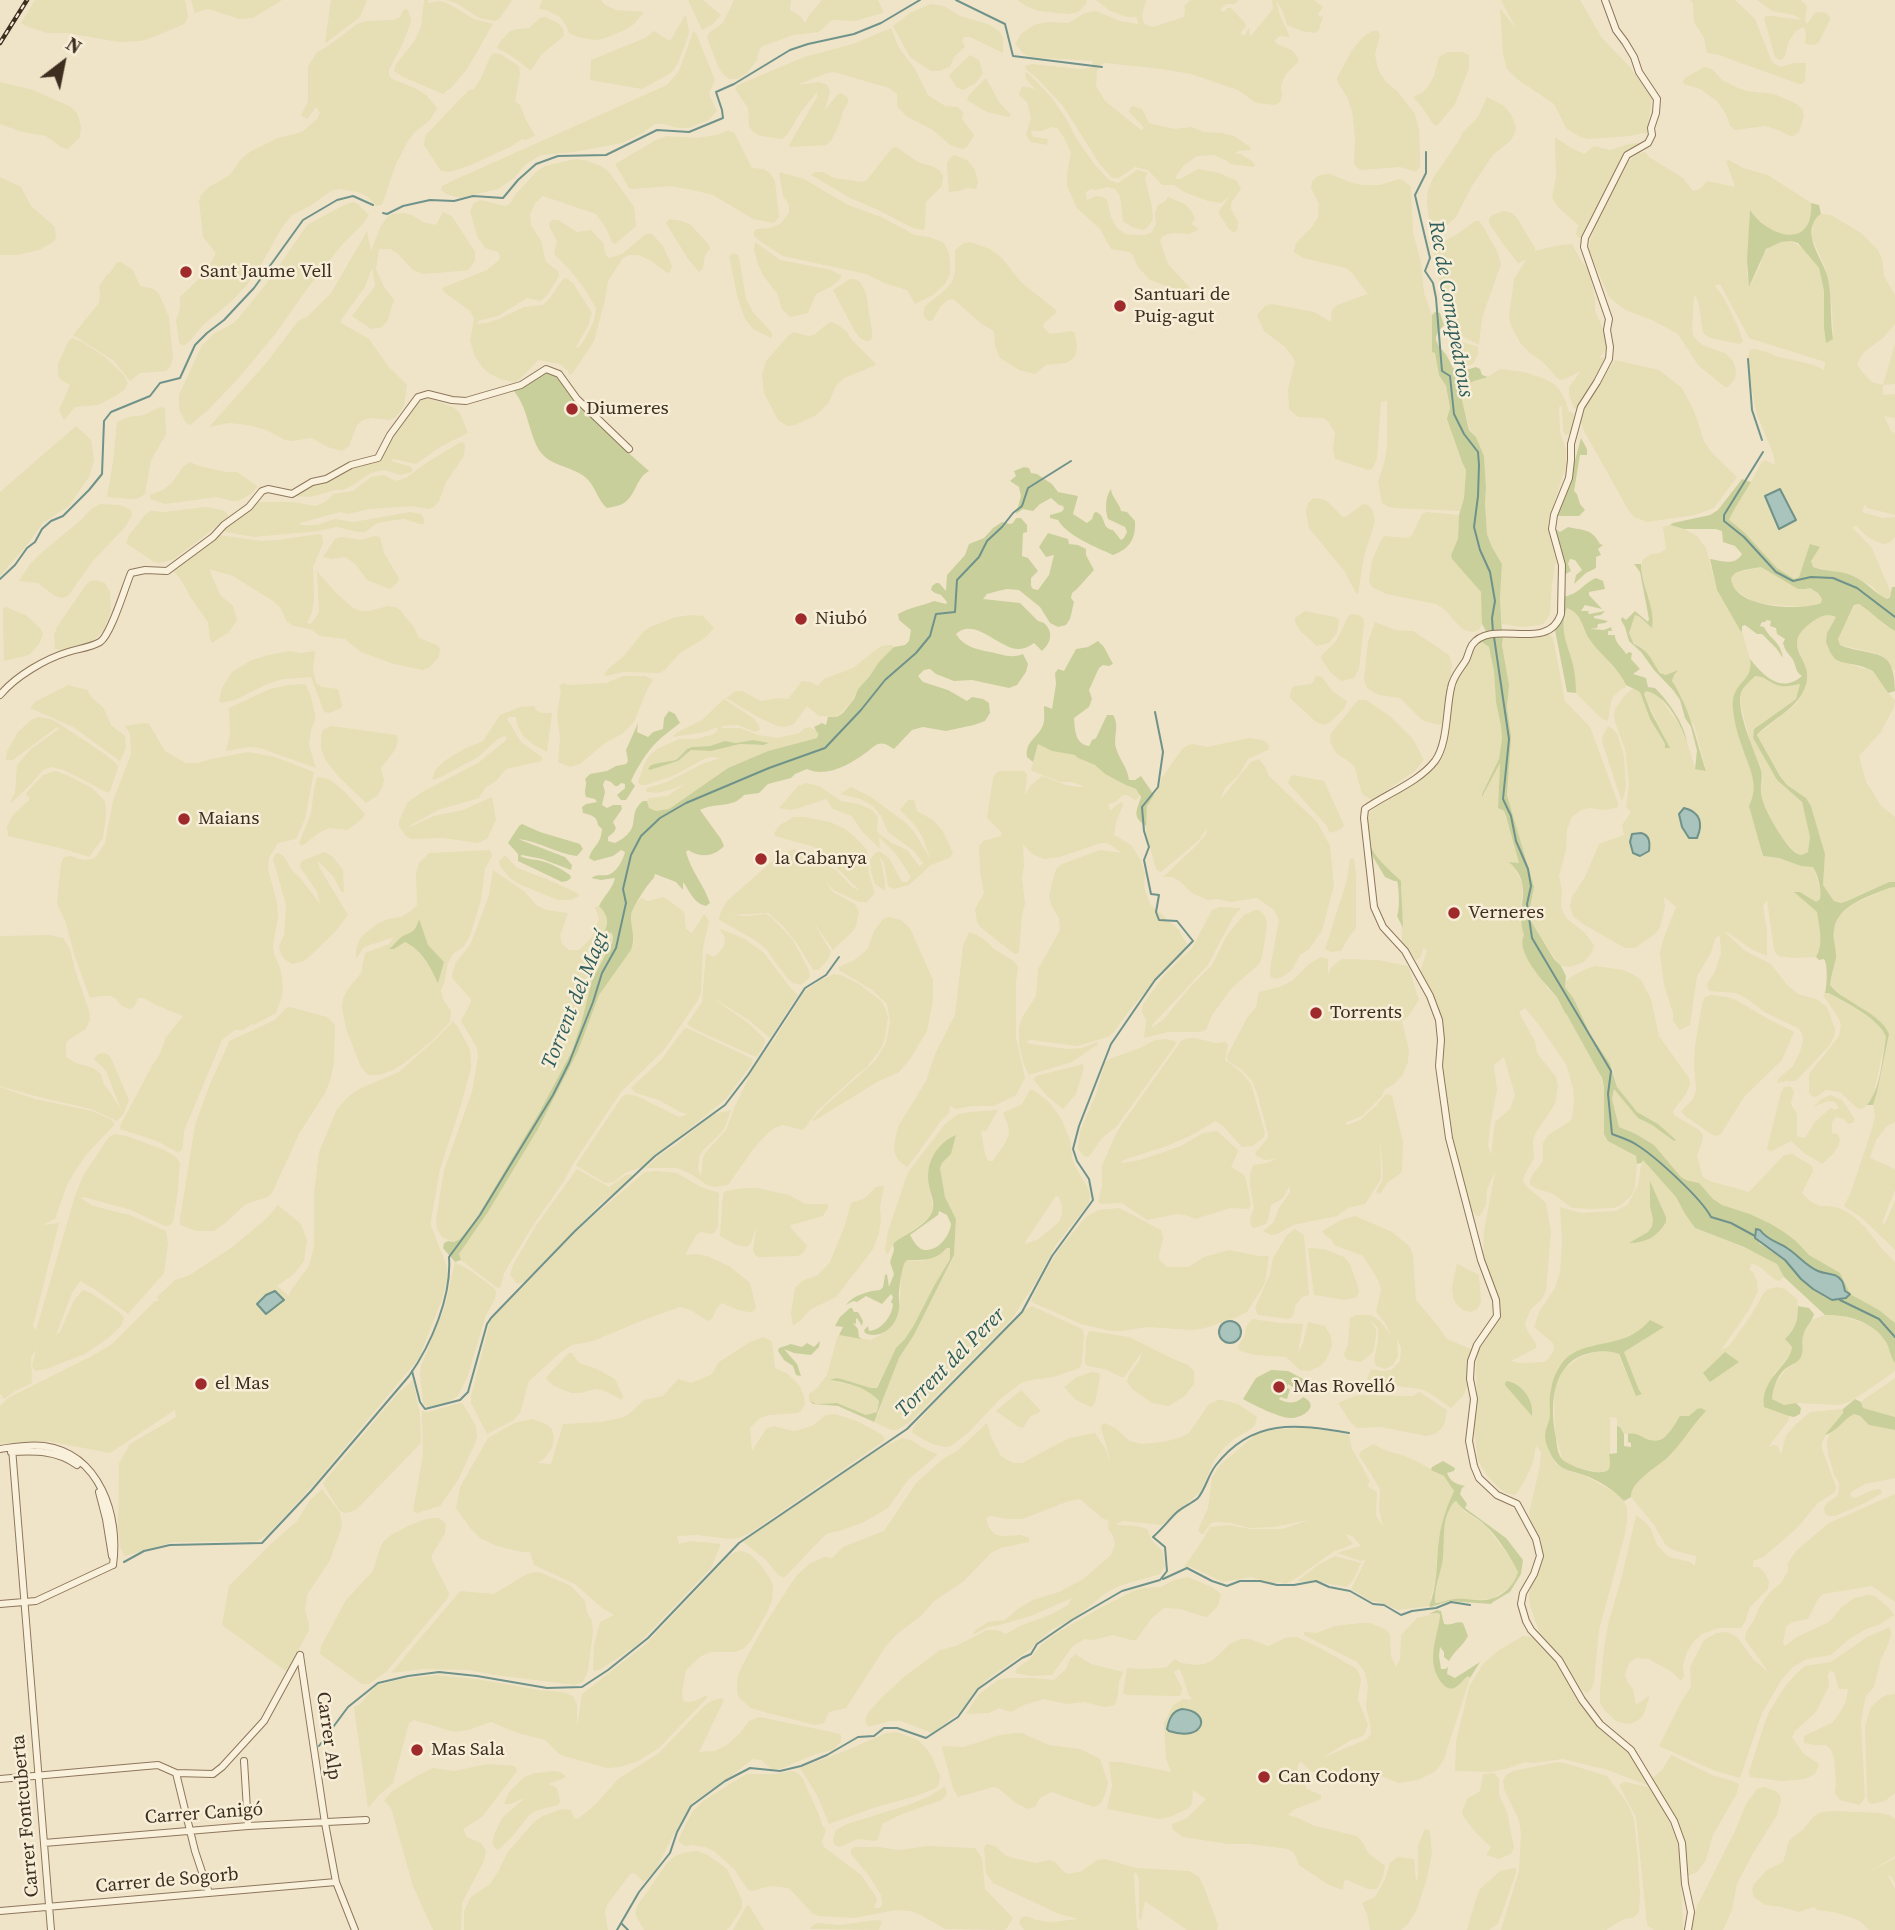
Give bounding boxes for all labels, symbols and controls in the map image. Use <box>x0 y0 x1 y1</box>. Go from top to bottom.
north arrow <box>28 28 98 98</box>
text: N <box>61 30 87 60</box>
water label: Rec de Comapedrous <box>1422 219 1478 399</box>
place label: Sant Jaume Vell <box>200 261 332 283</box>
marker: Sant Jaume Vell <box>178 264 194 280</box>
place label: Santuari de Puig-agut <box>1134 284 1230 328</box>
marker: Santuari de Puig-agut <box>1112 298 1128 314</box>
place label: Diumeres <box>586 398 669 420</box>
marker: Diumeres <box>564 401 580 417</box>
place label: Niubó <box>815 608 867 630</box>
marker: Niubó <box>793 611 809 627</box>
place label: Maians <box>198 808 259 830</box>
marker: Maians <box>176 811 192 827</box>
place label: la Cabanya <box>775 848 867 870</box>
marker: la Cabanya <box>753 851 769 867</box>
place label: Verneres <box>1468 902 1544 924</box>
marker: Verneres <box>1446 905 1462 921</box>
water label: Torrent del Magí <box>537 927 615 1073</box>
place label: Torrents <box>1330 1002 1402 1024</box>
marker: Torrents <box>1308 1005 1324 1021</box>
water label: Torrent del Perer <box>891 1303 1011 1423</box>
place label: el Mas <box>215 1373 269 1395</box>
marker: el Mas <box>193 1376 209 1392</box>
place label: Mas Rovelló <box>1293 1376 1395 1398</box>
marker: Mas Rovelló <box>1271 1379 1287 1395</box>
street label: Carrer Alp <box>311 1691 345 1781</box>
street label: Carrer Fontcuberta <box>8 1734 44 1898</box>
place label: Mas Sala <box>431 1739 505 1761</box>
marker: Mas Sala <box>409 1742 425 1758</box>
place label: Can Codony <box>1278 1766 1380 1788</box>
marker: Can Codony <box>1256 1769 1272 1785</box>
street label: Carrer Canigó <box>144 1798 264 1830</box>
street label: Carrer de Sogorb <box>95 1863 239 1899</box>

